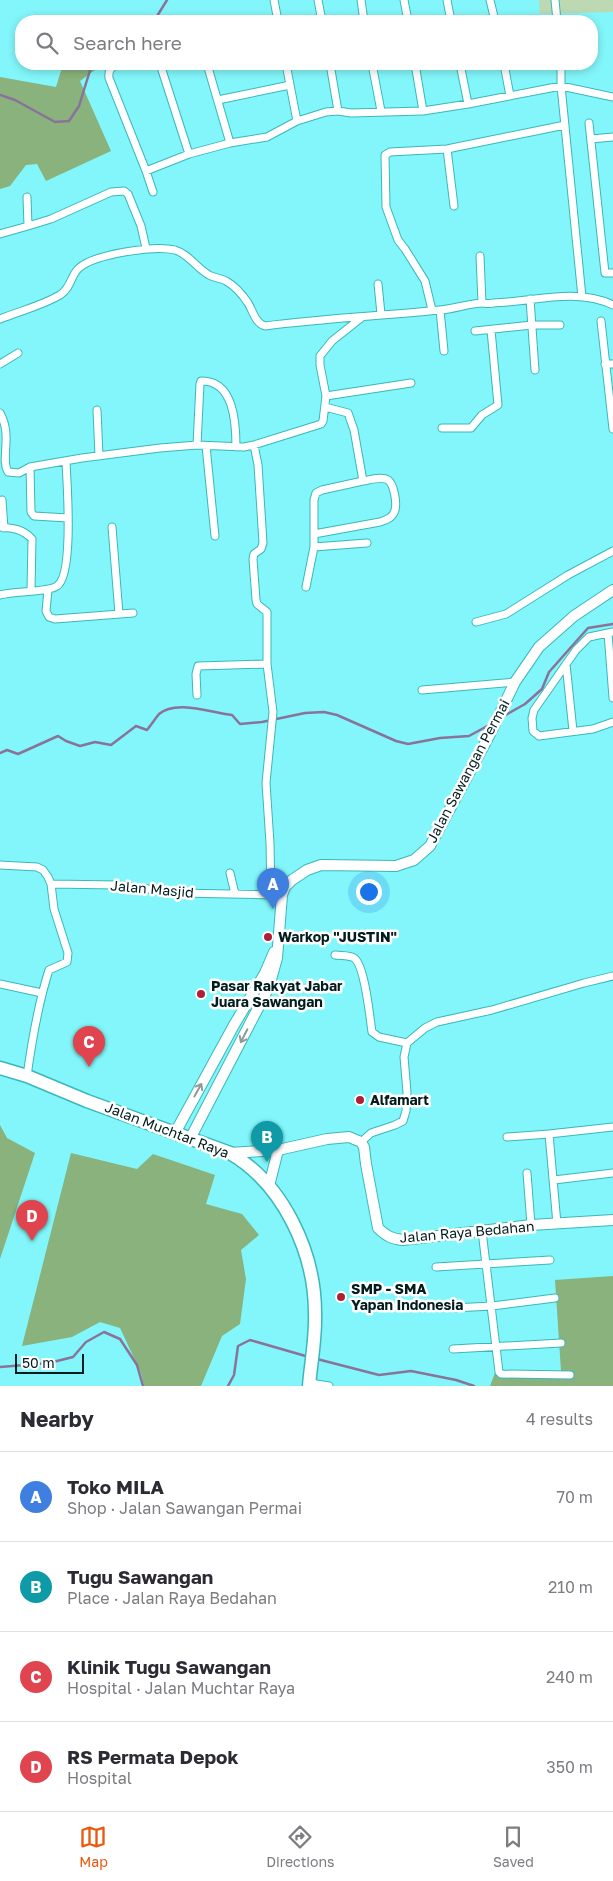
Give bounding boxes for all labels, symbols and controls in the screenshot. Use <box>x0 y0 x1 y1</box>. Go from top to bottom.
search box <box>15 15 598 70</box>
icon: search <box>33 29 61 57</box>
text: Search here <box>73 31 182 54</box>
street label: Jalan Sawangan Permai <box>423 696 513 845</box>
pin: A <box>257 868 289 909</box>
street label: Jalan Masjid <box>110 876 194 901</box>
your location <box>356 879 382 905</box>
place label: Warkop "JUSTIN" <box>278 928 397 945</box>
marker: Warkop "JUSTIN" <box>262 931 274 943</box>
place label: Pasar Rakyat Jabar Juara Sawangan <box>211 977 343 1010</box>
marker: Pasar Rakyat Jabar Juara Sawangan <box>195 988 207 1000</box>
pin: C <box>73 1026 105 1067</box>
one-way arrow <box>239 1028 248 1043</box>
one-way arrow <box>194 1083 204 1098</box>
place label: Alfamart <box>370 1091 429 1108</box>
marker: Alfamart <box>354 1094 366 1106</box>
street label: Jalan Muchtar Raya <box>103 1098 232 1161</box>
pin: B <box>251 1121 283 1162</box>
pin: D <box>16 1200 48 1241</box>
street label: Jalan Raya Bedahan <box>399 1217 535 1246</box>
place label: SMP - SMA Yapan Indonesia <box>351 1280 463 1313</box>
marker: SMP - SMA Yapan Indonesia <box>335 1291 347 1303</box>
scale bar <box>15 1351 84 1374</box>
text: 50 m <box>22 1354 55 1371</box>
text: Nearby <box>20 1406 94 1432</box>
text: 4 results <box>526 1409 593 1429</box>
text: Toko MILA <box>67 1475 164 1498</box>
text: A <box>30 1487 42 1507</box>
text: 70 m <box>556 1487 593 1507</box>
text: Shop · Jalan Sawangan Permai <box>67 1498 302 1518</box>
text: Tugu Sawangan <box>67 1565 213 1588</box>
text: B <box>30 1577 42 1597</box>
text: 210 m <box>548 1577 593 1597</box>
text: Place · Jalan Raya Bedahan <box>67 1588 277 1608</box>
text: Klinik Tugu Sawangan <box>67 1655 271 1678</box>
text: C <box>30 1667 42 1687</box>
text: 240 m <box>546 1667 593 1687</box>
text: Hospital · Jalan Muchtar Raya <box>67 1678 295 1698</box>
text: RS Permata Depok <box>67 1745 239 1768</box>
text: D <box>30 1757 42 1777</box>
text: 350 m <box>546 1757 593 1777</box>
text: Hospital <box>67 1768 132 1788</box>
tab: Map <box>79 1823 108 1870</box>
tab: Directions <box>266 1823 335 1870</box>
tab: Saved <box>493 1823 534 1870</box>

